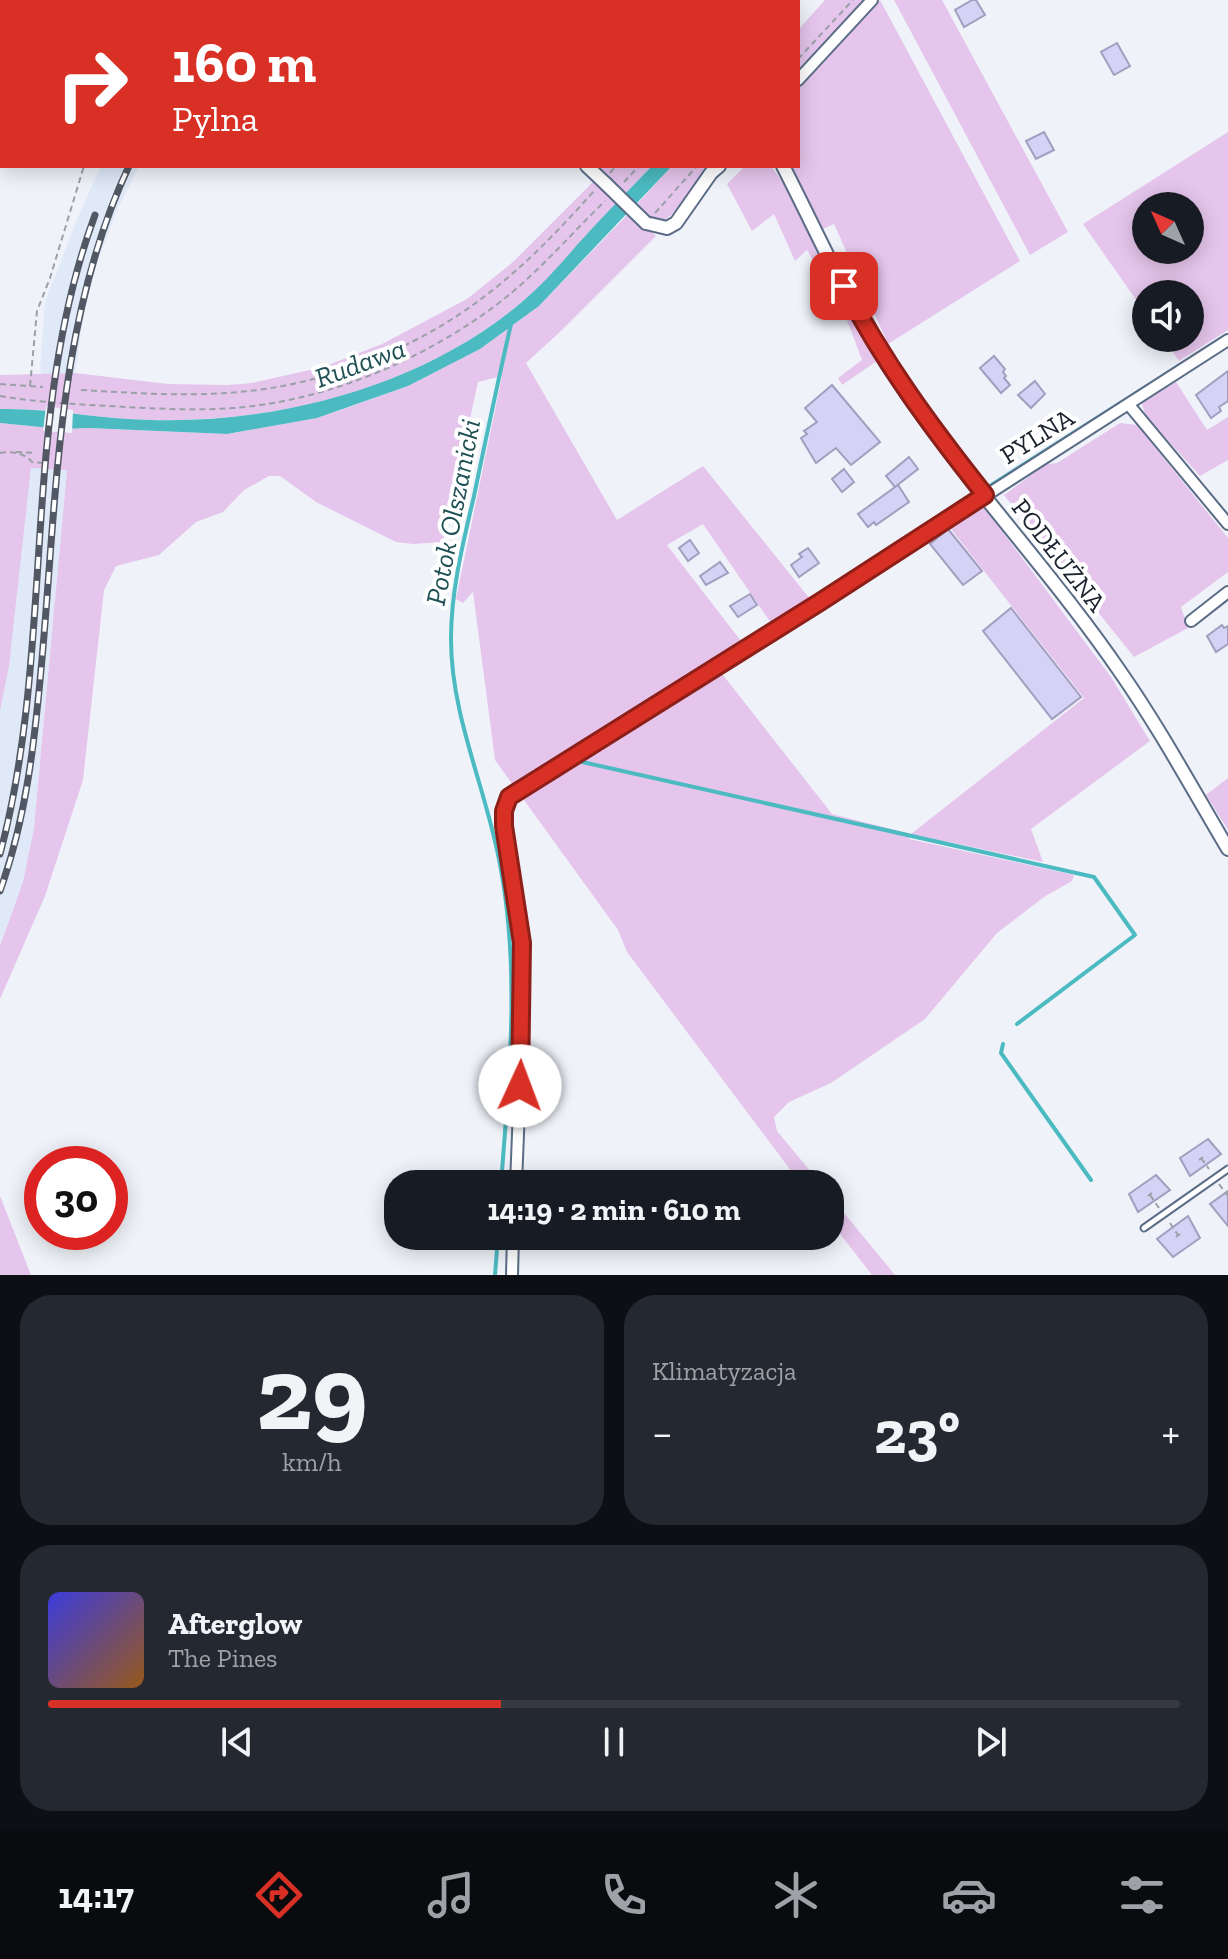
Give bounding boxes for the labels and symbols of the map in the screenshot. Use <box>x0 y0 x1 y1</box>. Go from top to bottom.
north arrow <box>1132 192 1204 264</box>
pin <box>810 252 878 320</box>
water label: Rudawa <box>310 331 410 395</box>
street label: PYLNA <box>994 400 1081 471</box>
water label: Potok Olszanicki <box>419 416 487 608</box>
street label: PODŁUŻNA <box>1005 492 1114 619</box>
position arrow <box>478 1044 562 1128</box>
speed limit sign: 30 <box>24 1146 128 1250</box>

